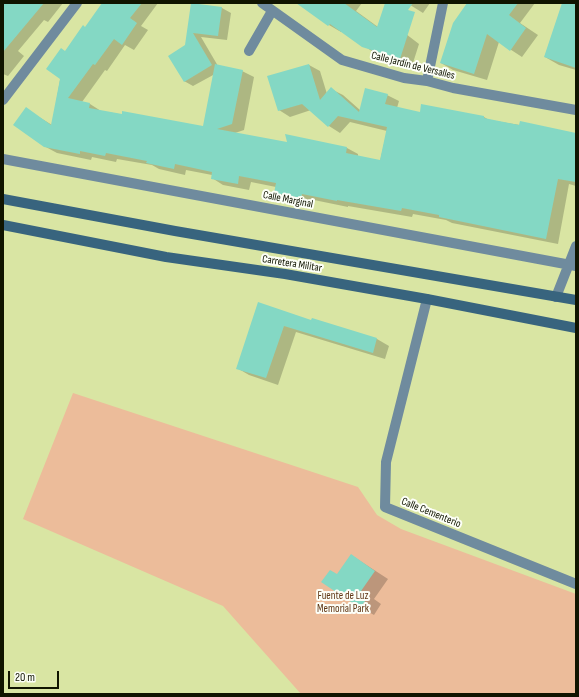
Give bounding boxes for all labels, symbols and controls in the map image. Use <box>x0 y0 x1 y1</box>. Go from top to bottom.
street label: Calle Jardín de Versalles <box>370 49 456 83</box>
street label: Calle Marginal <box>262 189 314 211</box>
street label: Carretera Militar <box>261 253 323 275</box>
street label: Calle Cementerio <box>399 495 463 531</box>
park label: Fuente de Luz Memorial Park <box>317 589 369 615</box>
scale bar <box>10 663 61 689</box>
text: 20 m <box>15 670 35 685</box>

